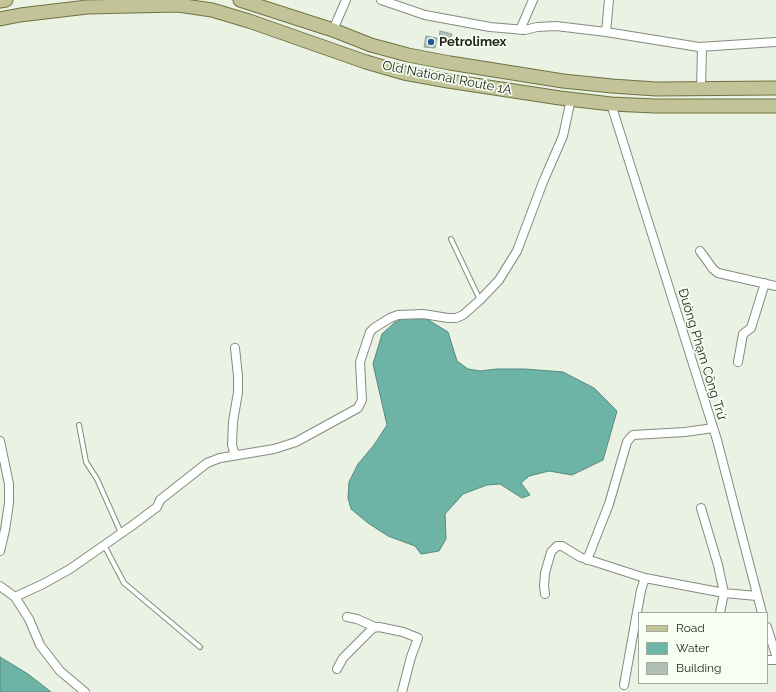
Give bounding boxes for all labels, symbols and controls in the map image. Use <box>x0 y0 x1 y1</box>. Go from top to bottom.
place label: Petrolimex <box>439 34 506 50</box>
marker: Petrolimex <box>426 37 436 47</box>
street label: Old National Route 1A <box>381 58 513 98</box>
street label: Đường Phạm Công Trứ <box>675 286 729 422</box>
legend <box>638 612 768 684</box>
text: Road <box>676 621 705 635</box>
text: Water <box>676 641 710 655</box>
text: Building <box>676 661 722 675</box>

